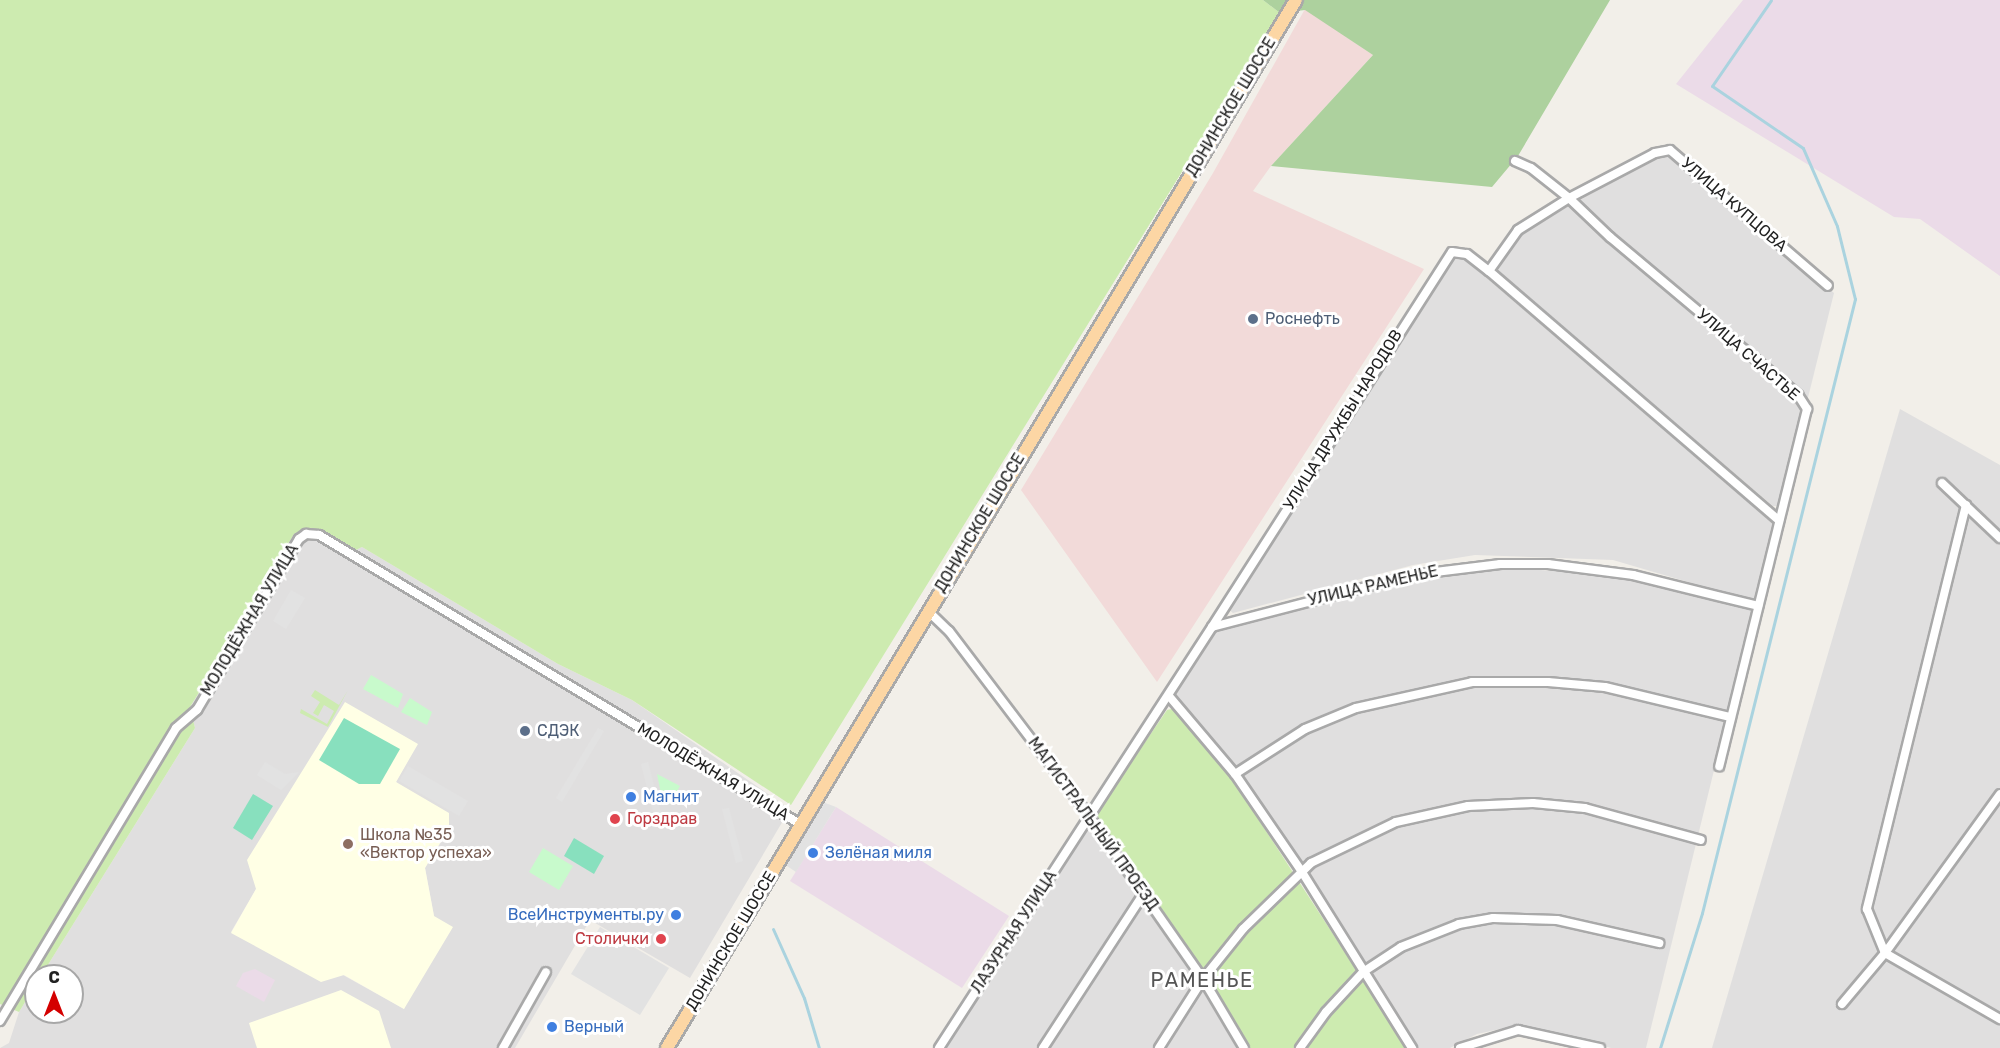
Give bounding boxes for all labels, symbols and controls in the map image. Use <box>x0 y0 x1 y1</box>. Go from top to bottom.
street label: ДОНИНСКОЕ ШОССЕ <box>1182 34 1280 180</box>
street label: УЛИЦА КУПЦОВА <box>1677 154 1791 256</box>
street label: УЛИЦА СЧАСТЬЕ <box>1693 305 1803 405</box>
place label: Роснефть <box>1265 309 1340 329</box>
marker: Роснефть <box>1246 312 1260 326</box>
street label: УЛИЦА ДРУЖБЫ НАРОДОВ <box>1280 326 1406 514</box>
street label: ДОНИНСКОЕ ШОССЕ <box>931 450 1029 596</box>
street label: МОЛОДЁЖНАЯ УЛИЦА <box>197 541 303 699</box>
street label: УЛИЦА РАМЕНЬЕ <box>1306 562 1440 610</box>
street label: МОЛОДЁЖНАЯ УЛИЦА <box>634 719 792 825</box>
place label: СДЭК <box>537 721 579 741</box>
marker: СДЭК <box>518 724 532 738</box>
street label: МАГИСТРАЛЬНЫЙ ПРОЕЗД <box>1024 734 1162 914</box>
place label: Магнит <box>643 787 699 807</box>
marker: Магнит <box>624 790 638 804</box>
place label: Горздрав <box>627 809 697 829</box>
marker: Горздрав <box>608 812 622 826</box>
place label: Школа №35 «Вектор успеха» <box>360 825 492 863</box>
marker: Школа №35 «Вектор успеха» <box>341 837 355 851</box>
place label: Зелёная миля <box>825 843 932 863</box>
marker: Зелёная миля <box>806 846 820 860</box>
street label: ЛАЗУРНАЯ УЛИЦА <box>967 867 1061 997</box>
street label: ДОНИНСКОЕ ШОССЕ <box>682 868 780 1014</box>
place label: ВсеИнструменты.ру <box>508 905 664 925</box>
marker: ВсеИнструменты.ру <box>669 908 683 922</box>
place label: Столички <box>575 929 649 949</box>
marker: Столички <box>654 932 668 946</box>
north arrow <box>24 964 84 1024</box>
text: С <box>48 968 60 987</box>
district label: РАМЕНЬЕ <box>1150 968 1254 992</box>
place label: Верный <box>564 1017 624 1037</box>
marker: Верный <box>545 1020 559 1034</box>

